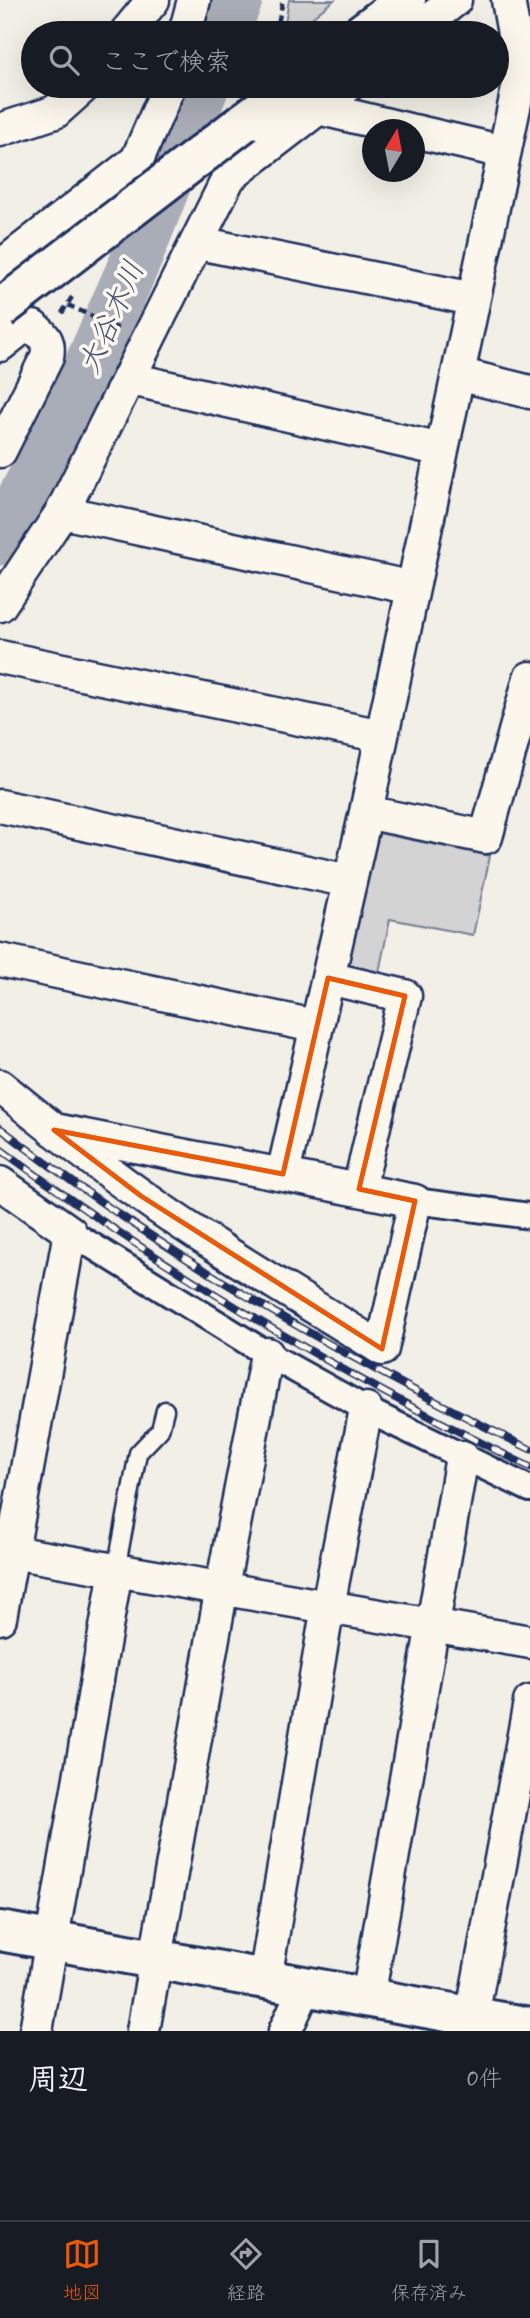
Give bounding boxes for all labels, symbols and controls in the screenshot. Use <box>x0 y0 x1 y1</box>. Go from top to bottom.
search box <box>21 21 509 98</box>
icon: search <box>45 41 83 79</box>
text: ここで検索 <box>101 46 231 80</box>
north arrow <box>362 119 425 182</box>
water label: 大谷木川 <box>70 255 155 380</box>
text: 周辺 <box>28 2061 88 2100</box>
text: 0件 <box>466 2065 502 2095</box>
tab: 地図 <box>63 2235 101 2306</box>
tab: 経路 <box>227 2235 265 2306</box>
tab: 保存済み <box>391 2235 467 2306</box>

